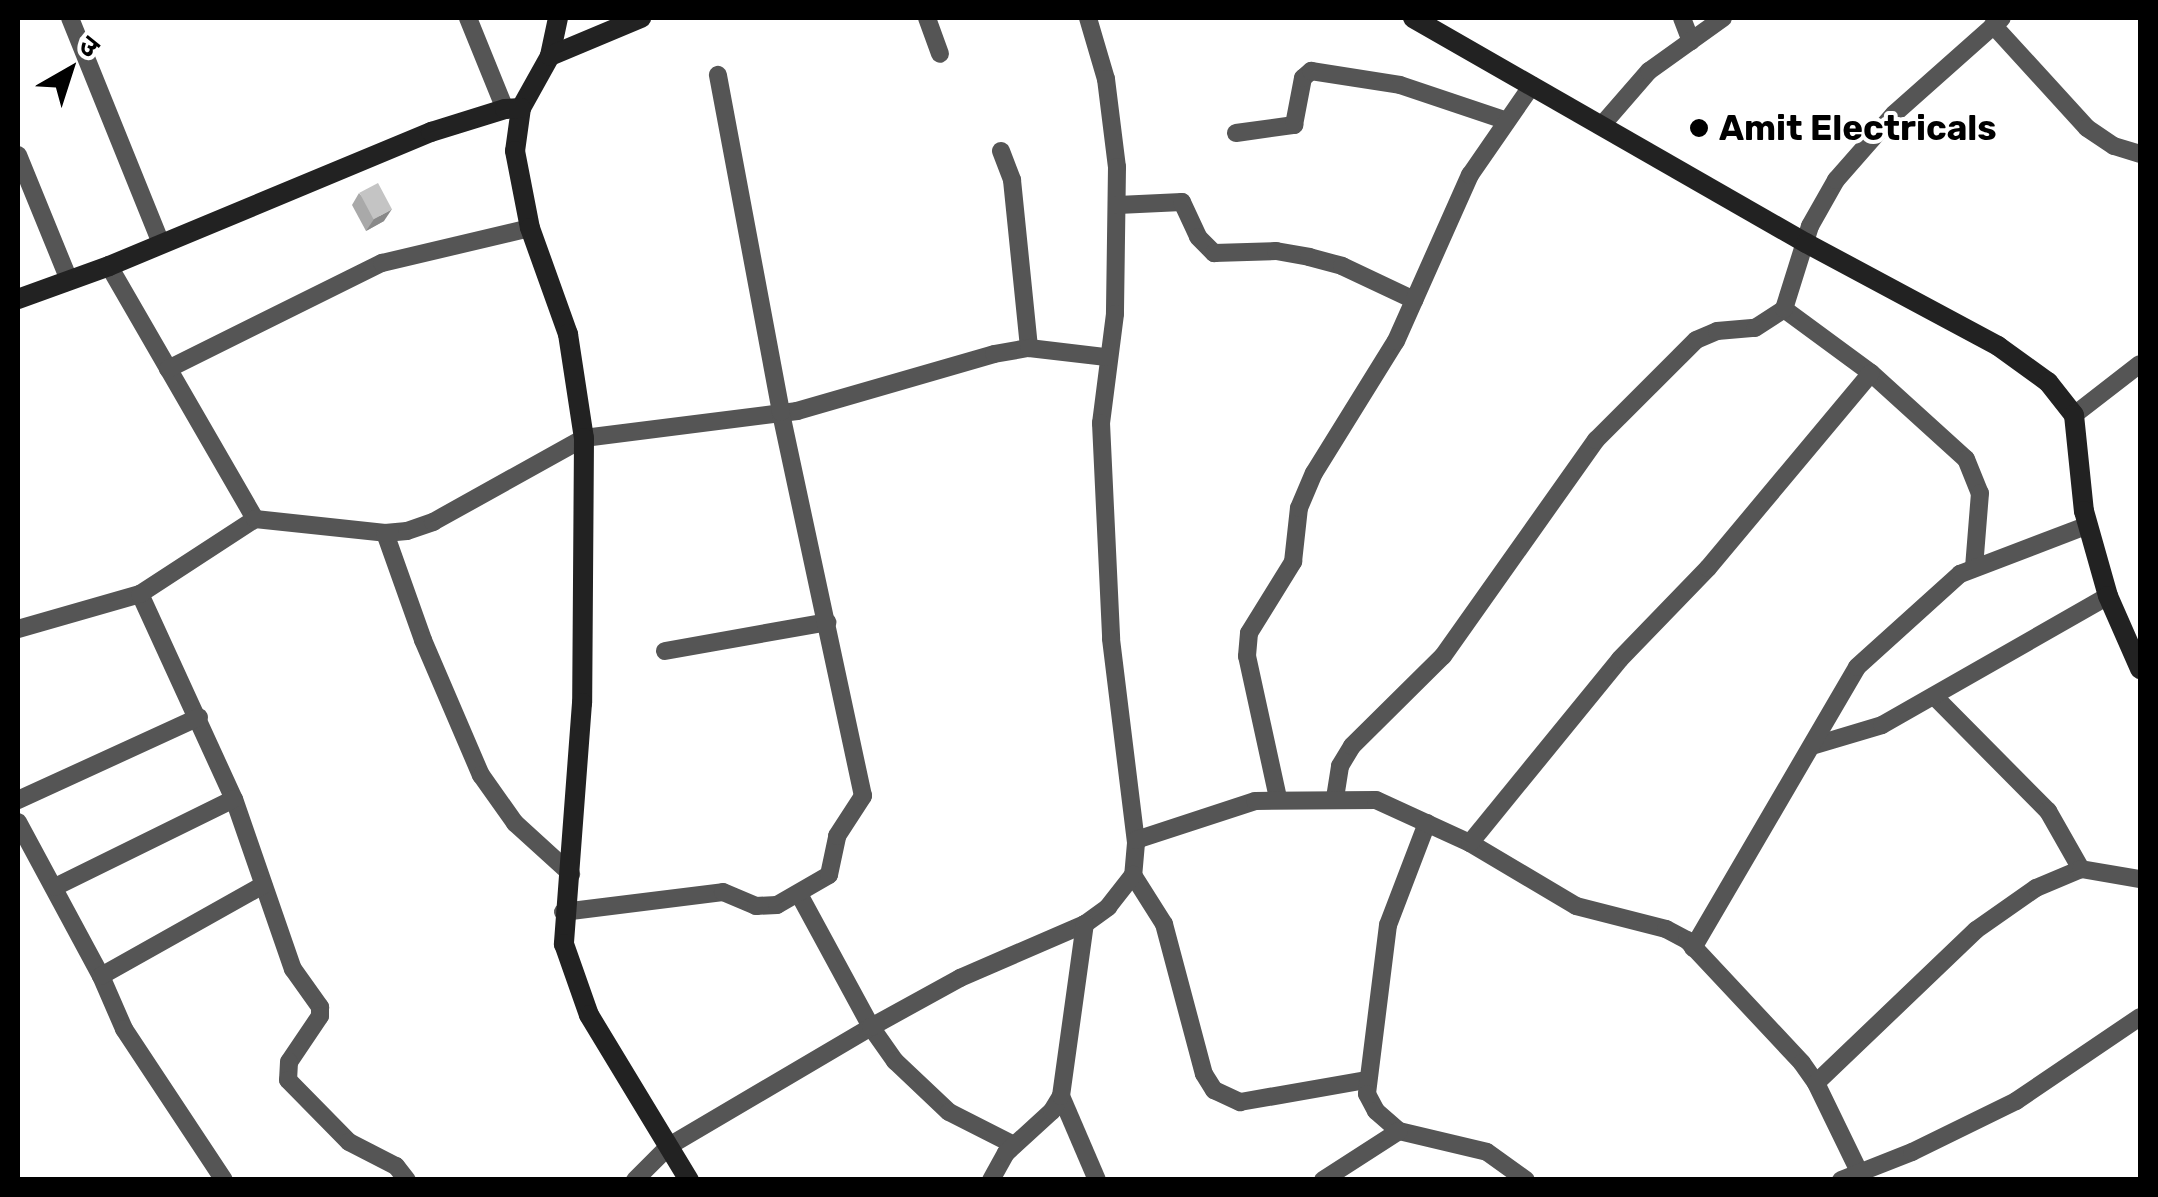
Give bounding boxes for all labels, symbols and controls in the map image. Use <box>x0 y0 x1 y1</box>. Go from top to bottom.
north arrow <box>20 20 120 120</box>
text: उ <box>72 28 106 64</box>
place label: Amit Electricals <box>1719 107 1997 149</box>
marker: Amit Electricals <box>1688 117 1710 139</box>

